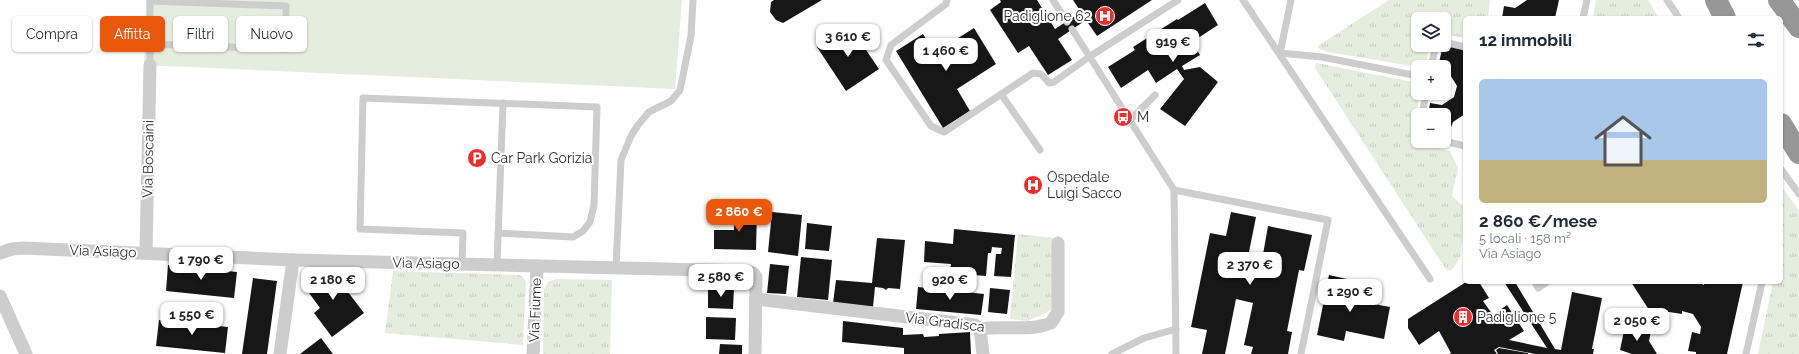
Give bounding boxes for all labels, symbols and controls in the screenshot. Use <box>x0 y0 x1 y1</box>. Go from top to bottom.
hospital icon: Padiglione 62 <box>1094 5 1116 27</box>
place label: Padiglione 62 <box>1003 8 1091 24</box>
map controls <box>1411 12 1451 148</box>
button: layers <box>1411 12 1451 52</box>
chip: Compra <box>12 16 92 52</box>
chip: Affitta <box>100 16 165 52</box>
chip: Filtri <box>173 16 228 52</box>
chip: Nuovo <box>236 16 307 52</box>
pin: 3 610 € <box>811 24 885 58</box>
text: 3 610 € <box>825 29 871 44</box>
pin: 919 € <box>1145 29 1201 63</box>
icon: filters <box>1745 29 1767 51</box>
text: 12 immobili <box>1479 30 1572 50</box>
text: 919 € <box>1155 34 1191 49</box>
pin: 1 460 € <box>909 38 983 72</box>
text: 1 460 € <box>923 43 969 58</box>
button: + <box>1411 60 1451 100</box>
icon: home <box>1587 105 1659 177</box>
bus stop icon: M <box>1112 106 1134 128</box>
button: − <box>1411 108 1451 148</box>
place label: M <box>1137 109 1149 125</box>
street label: Via Boscaini <box>139 120 157 198</box>
parking icon: Car Park Gorizia <box>466 147 488 169</box>
place label: Car Park Gorizia <box>491 150 592 166</box>
place label: Ospedale Luigi Sacco <box>1047 169 1121 201</box>
hospital icon: Ospedale Luigi Sacco <box>1022 174 1044 196</box>
pin: 2 860 € <box>702 199 776 233</box>
text: 2 860 € <box>715 204 763 219</box>
text: 2 860 €/mese <box>1479 211 1597 231</box>
text: 5 locali · 158 m² <box>1479 231 1571 246</box>
street label: Via Asiago <box>69 242 137 260</box>
text: Via Asiago <box>1479 246 1541 261</box>
pin: 1 790 € <box>164 247 238 281</box>
text: 1 790 € <box>178 252 224 267</box>
pin: 2 370 € <box>1213 252 1287 286</box>
street label: Via Asiago <box>392 254 460 272</box>
text: 2 370 € <box>1227 257 1273 272</box>
pin: 2 580 € <box>684 264 758 298</box>
pin: 2 180 € <box>296 267 370 301</box>
pin: 920 € <box>922 267 978 301</box>
text: 2 580 € <box>698 269 744 284</box>
text: 2 180 € <box>310 272 356 287</box>
text: 920 € <box>932 272 968 287</box>
street label: Via Fiume <box>526 278 544 342</box>
pin: 1 290 € <box>1313 279 1387 313</box>
text: 1 290 € <box>1327 284 1373 299</box>
pin: 1 550 € <box>155 302 229 336</box>
building icon: Padiglione 5 <box>1452 306 1474 328</box>
text: 1 550 € <box>169 307 215 322</box>
pin: 2 050 € <box>1600 308 1674 342</box>
street label: Via Gradisca <box>904 309 986 335</box>
place label: Padiglione 5 <box>1477 309 1557 325</box>
text: 2 050 € <box>1613 313 1661 328</box>

